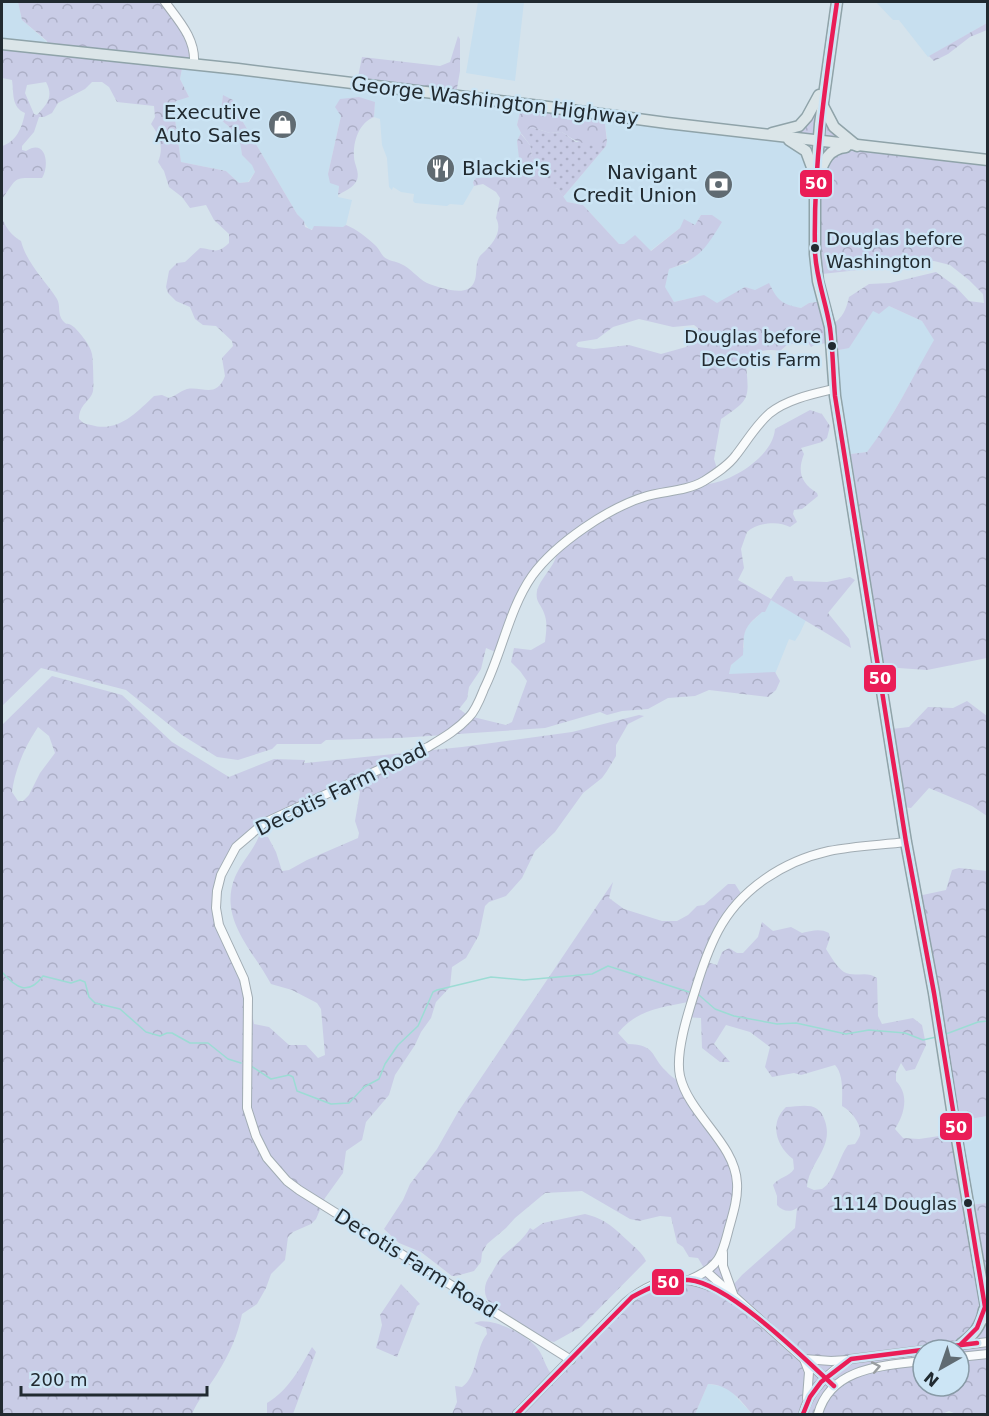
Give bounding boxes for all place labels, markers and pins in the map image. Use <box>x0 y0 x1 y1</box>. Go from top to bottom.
place label: Executive Auto Sales <box>155 100 261 147</box>
shop icon: Executive Auto Sales <box>266 108 298 140</box>
restaurant icon: Blackie's <box>425 152 457 184</box>
place label: Blackie's <box>462 156 550 180</box>
place label: Navigant Credit Union <box>573 160 697 207</box>
bank icon: Navigant Credit Union <box>702 168 734 200</box>
place label: Douglas before Washington <box>826 228 963 272</box>
marker: Douglas before Washington <box>809 242 821 254</box>
place label: Douglas before DeCotis Farm <box>684 326 821 370</box>
marker: Douglas before DeCotis Farm <box>826 340 838 352</box>
place label: 1114 Douglas <box>832 1193 957 1214</box>
marker: 1114 Douglas <box>962 1197 974 1209</box>

